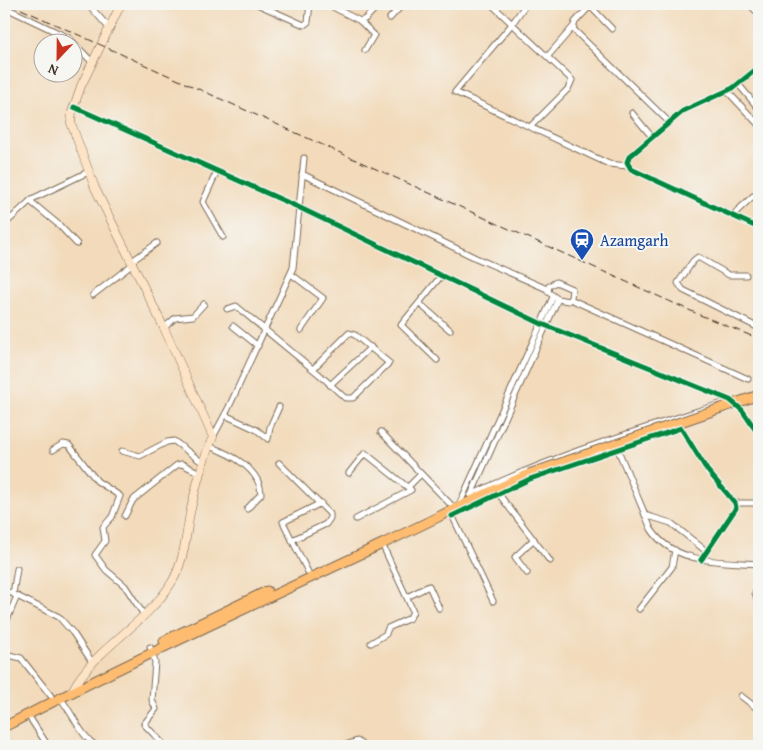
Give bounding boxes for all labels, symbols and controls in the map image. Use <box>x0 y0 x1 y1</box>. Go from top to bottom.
north arrow <box>32 32 82 82</box>
text: N <box>44 59 61 81</box>
station icon: Azamgarh <box>569 227 595 261</box>
place label: Azamgarh <box>600 228 668 252</box>

